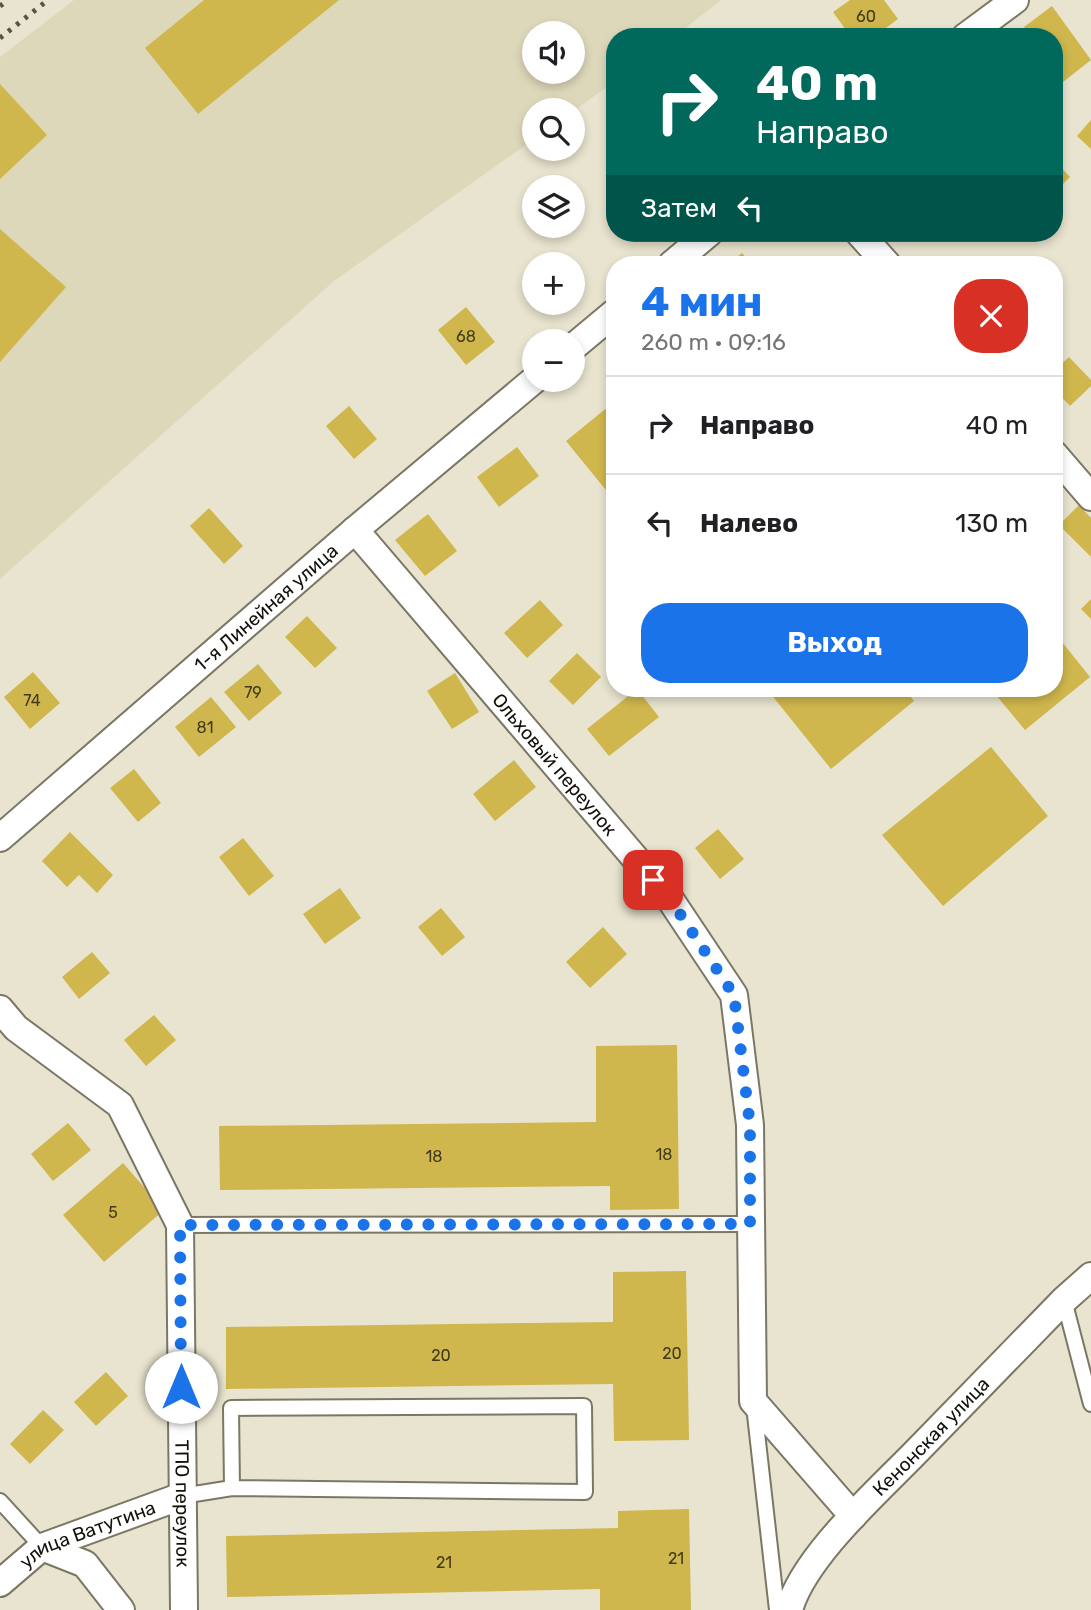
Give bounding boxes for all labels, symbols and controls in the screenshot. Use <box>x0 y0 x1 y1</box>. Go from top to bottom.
house number: 60 <box>856 7 876 26</box>
map controls <box>522 21 585 392</box>
button: sound <box>522 21 585 84</box>
text: 40 m <box>756 54 878 112</box>
icon: right <box>641 56 732 147</box>
button: search <box>522 98 585 161</box>
text: Направо <box>756 113 889 151</box>
button: layers <box>522 175 585 238</box>
icon: left <box>731 189 769 227</box>
text: Затем <box>641 193 717 224</box>
button: + <box>522 252 585 315</box>
text: 4 мин <box>641 277 763 327</box>
button: close <box>954 279 1028 353</box>
house number: 68 <box>456 327 476 346</box>
text: 260 m · 09:16 <box>641 328 786 356</box>
button: − <box>522 329 585 392</box>
icon: right <box>641 406 679 444</box>
text: Направо <box>700 410 814 441</box>
text: 40 m <box>966 410 1028 441</box>
icon: left <box>641 504 679 542</box>
text: Налево <box>700 508 798 539</box>
text: 130 m <box>955 508 1028 539</box>
street label: 1-я Линейная улица <box>189 539 342 676</box>
button: Выход <box>641 603 1028 683</box>
house number: 79 <box>244 683 262 702</box>
street label: Ольховый переулок <box>488 688 622 840</box>
house number: 74 <box>23 691 41 710</box>
house number: 81 <box>196 718 214 737</box>
pin <box>623 850 683 910</box>
icon: arrive <box>634 861 672 899</box>
house number: 18 <box>655 1145 673 1164</box>
house number: 18 <box>425 1147 443 1166</box>
house number: 5 <box>108 1203 118 1222</box>
house number: 20 <box>662 1344 682 1363</box>
house number: 20 <box>431 1346 451 1365</box>
position arrow <box>144 1350 218 1424</box>
street label: Кенонская улица <box>867 1372 994 1500</box>
street label: ТПО переулок <box>171 1440 195 1567</box>
street label: улица Ватутина <box>14 1495 158 1573</box>
house number: 21 <box>668 1549 684 1568</box>
house number: 21 <box>436 1553 452 1572</box>

